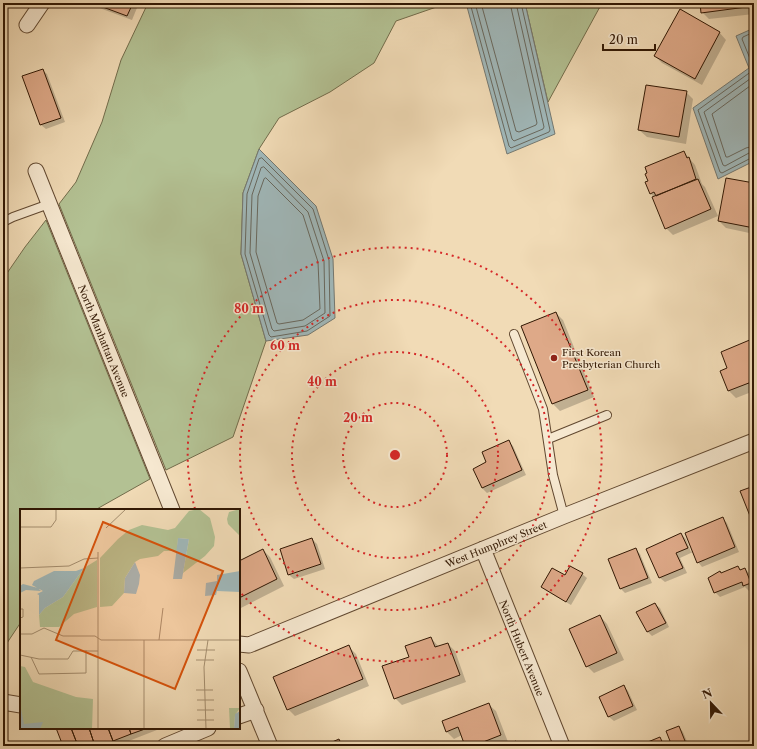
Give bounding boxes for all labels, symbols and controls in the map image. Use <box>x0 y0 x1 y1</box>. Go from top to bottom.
scale bar <box>603 26 655 52</box>
text: 20 m <box>609 32 638 47</box>
street label: North Manhattan Avenue <box>75 283 132 400</box>
text: 80 m <box>234 301 264 316</box>
text: 60 m <box>270 338 300 353</box>
place label: First Korean Presbyterian Church <box>562 346 661 371</box>
marker: First Korean Presbyterian Church <box>549 353 559 363</box>
text: 40 m <box>307 374 337 389</box>
text: 20 m <box>343 410 373 425</box>
centre of rings <box>388 448 402 462</box>
inset map <box>20 509 240 729</box>
street label: West Humphrey Street <box>443 518 549 571</box>
street label: North Hubert Avenue <box>496 598 547 699</box>
north arrow <box>691 683 731 723</box>
text: N <box>700 685 715 702</box>

